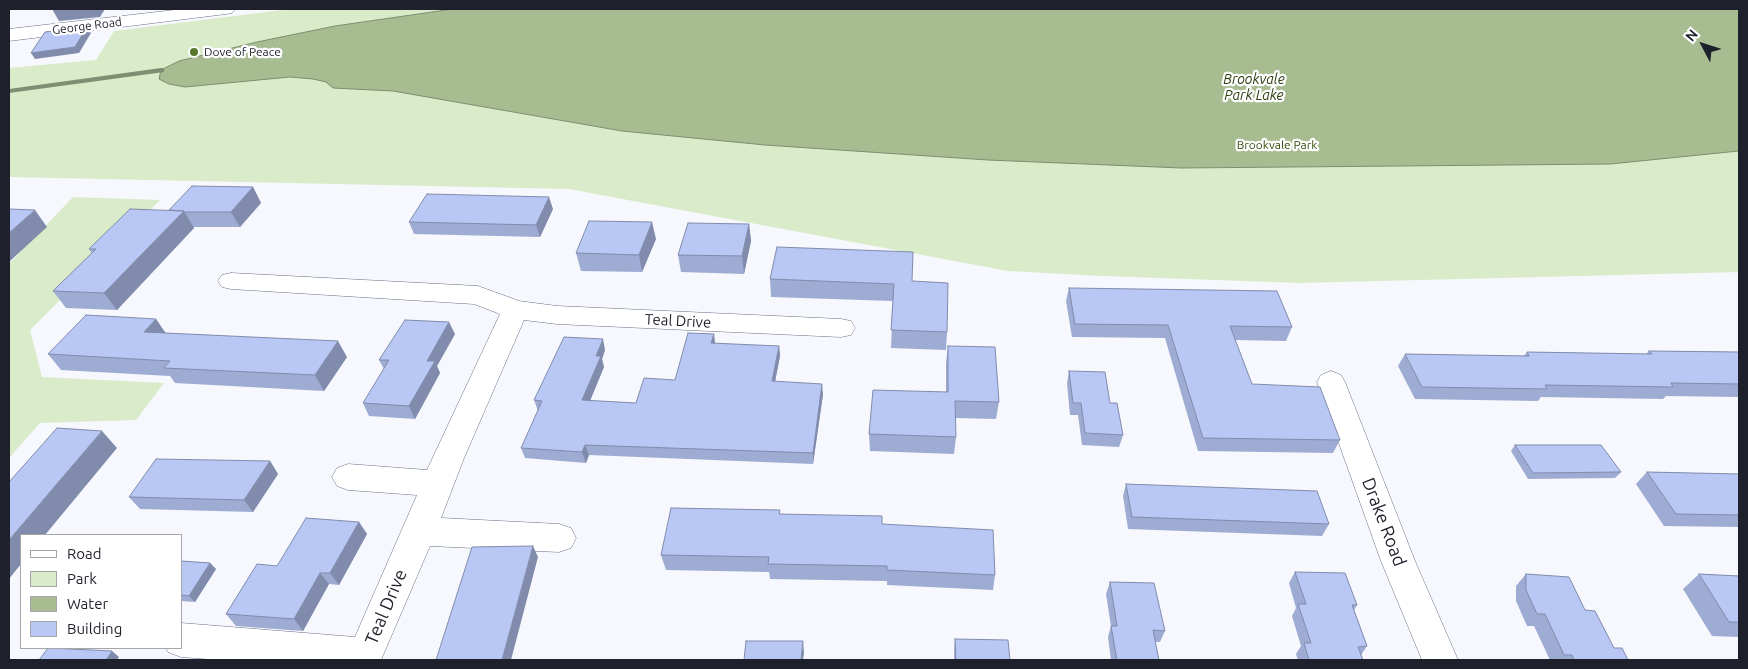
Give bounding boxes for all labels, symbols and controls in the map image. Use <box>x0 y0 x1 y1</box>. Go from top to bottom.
street label: George Road <box>51 15 123 37</box>
north arrow <box>1678 20 1728 70</box>
text: N <box>1682 26 1701 45</box>
place label: Dove of Peace <box>204 45 281 59</box>
marker: Dove of Peace <box>188 46 200 58</box>
water label: Brookvale Park Lake <box>1223 71 1285 104</box>
park label: Brookvale Park <box>1237 138 1317 152</box>
street label: Teal Drive <box>644 310 712 332</box>
street label: Drake Road <box>1357 475 1411 569</box>
legend <box>20 534 182 649</box>
text: Road <box>67 545 102 562</box>
street label: Teal Drive <box>360 566 412 648</box>
text: Park <box>67 570 97 587</box>
text: Water <box>67 595 108 612</box>
text: Building <box>67 620 122 637</box>

